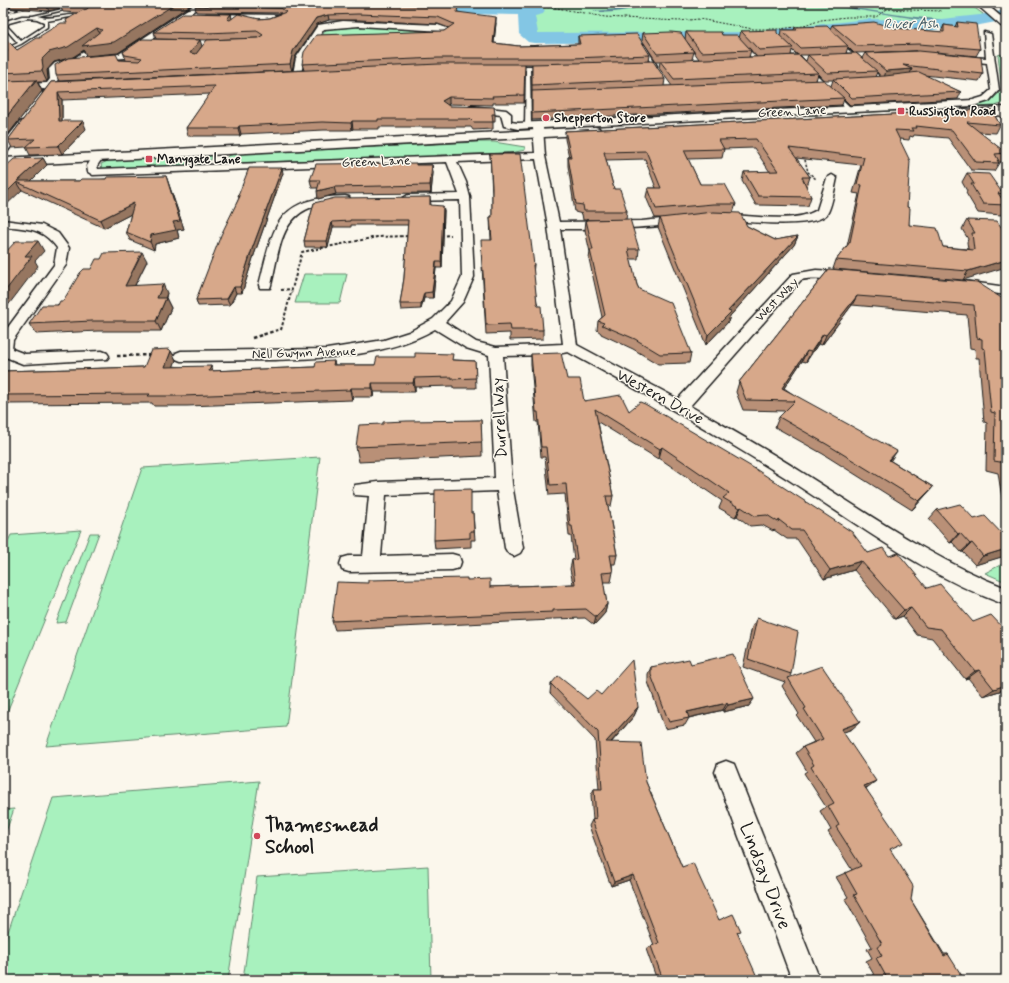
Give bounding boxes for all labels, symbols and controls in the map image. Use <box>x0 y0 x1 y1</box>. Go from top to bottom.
water label: River Ash <box>883 15 939 33</box>
street label: Green Lane <box>757 102 827 122</box>
place label: Russington Road <box>909 103 996 123</box>
marker: Russington Road <box>896 106 906 116</box>
place label: Shepperton Store <box>554 110 646 127</box>
marker: Shepperton Store <box>541 113 551 123</box>
place label: Manygate Lane <box>157 151 241 169</box>
street label: Green Lane <box>341 152 411 172</box>
marker: Manygate Lane <box>144 154 154 164</box>
street label: West Way <box>752 274 803 326</box>
street label: Nell Gwynn Avenue <box>252 343 356 363</box>
street label: Western Drive <box>613 364 707 430</box>
street label: Durrell Way <box>487 377 513 459</box>
place label: Thamesmead School <box>265 813 379 860</box>
street label: Lindsay Drive <box>733 819 797 933</box>
marker: Thamesmead School <box>252 831 262 841</box>

